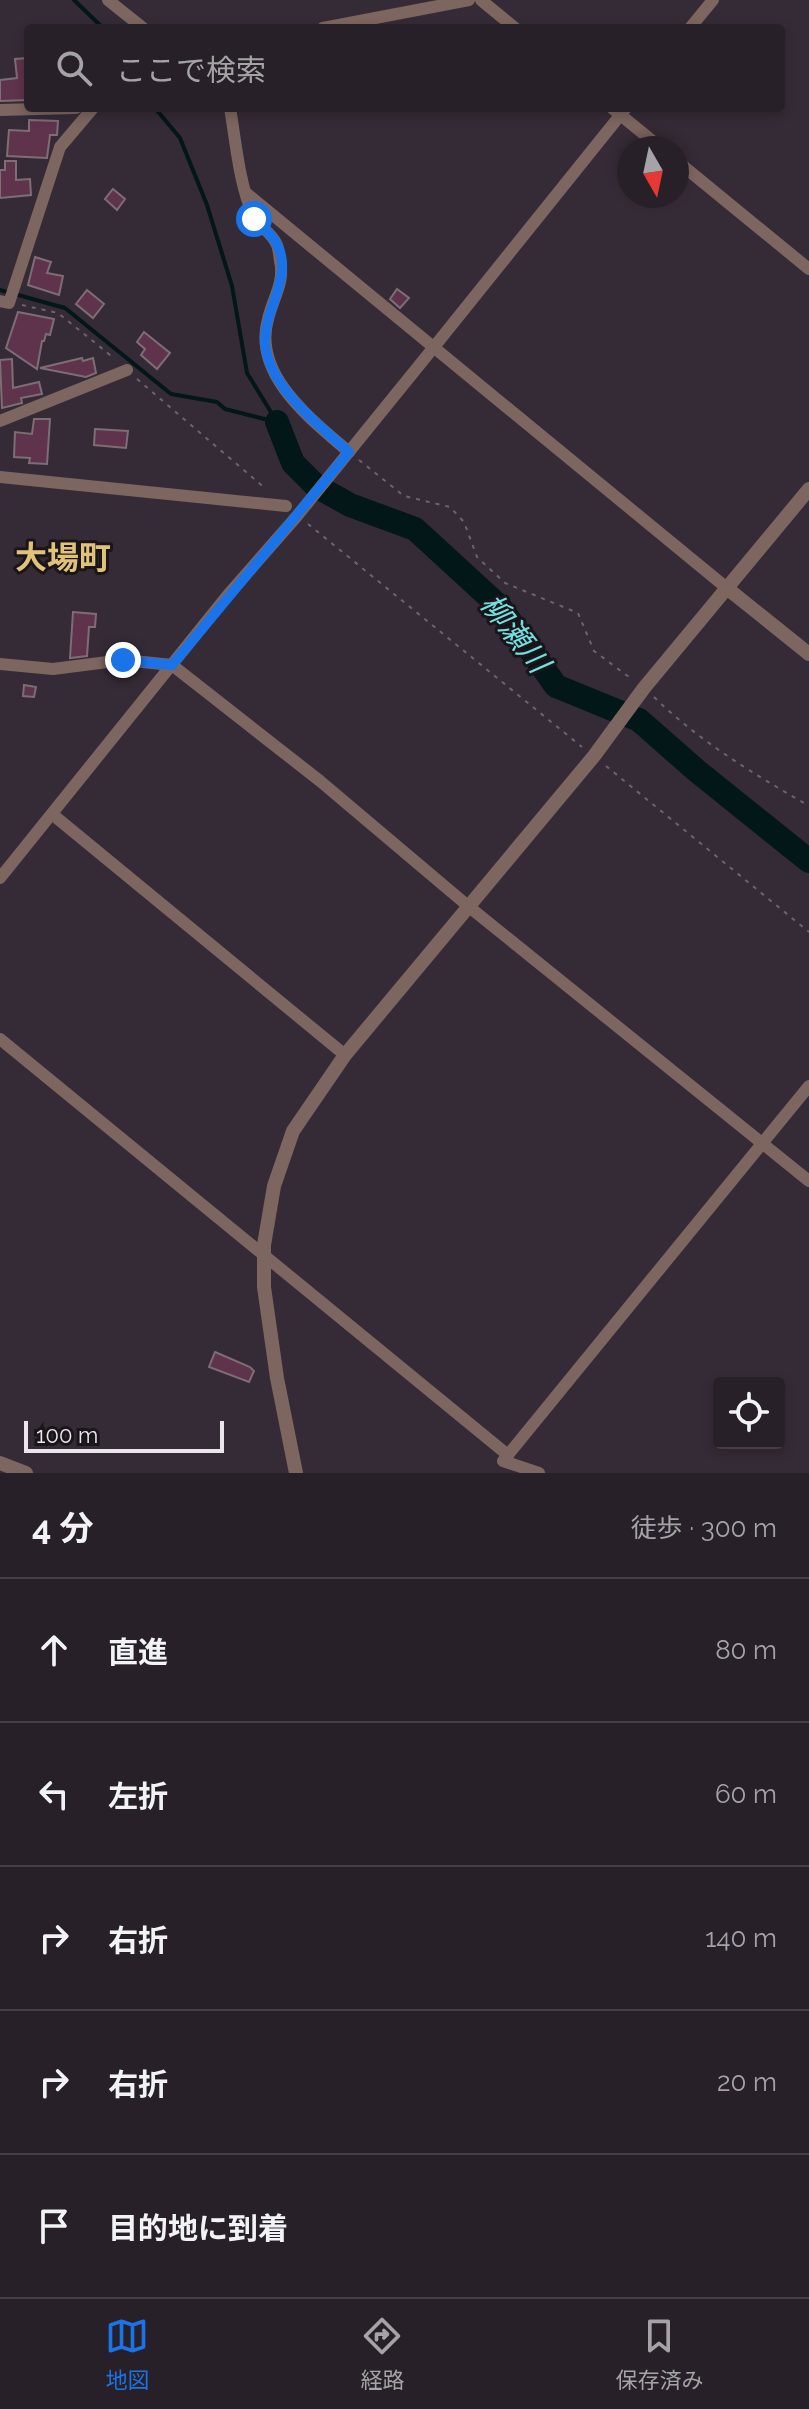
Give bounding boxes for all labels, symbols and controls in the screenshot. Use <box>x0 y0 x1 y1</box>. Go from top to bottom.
search box <box>24 24 785 112</box>
icon: search <box>52 46 96 90</box>
text: ここで検索 <box>116 53 266 88</box>
north arrow <box>617 136 689 208</box>
route start <box>236 201 272 237</box>
district label: 大場町 <box>15 539 111 576</box>
water label: 柳瀬川 <box>474 587 558 682</box>
route end <box>105 642 141 678</box>
map controls <box>713 1377 785 1449</box>
button: locate <box>713 1377 785 1449</box>
scale bar <box>24 1417 224 1453</box>
text: 100 m <box>36 1422 98 1448</box>
text: 4 分 <box>32 1508 94 1548</box>
text: 徒歩 · 300 m <box>631 1513 777 1543</box>
icon: ahead <box>32 1628 76 1672</box>
text: 直進 <box>108 1635 168 1670</box>
text: 80 m <box>715 1635 777 1665</box>
icon: left <box>32 1772 76 1816</box>
text: 左折 <box>108 1779 168 1814</box>
text: 60 m <box>715 1779 777 1809</box>
icon: right <box>32 1916 76 1960</box>
text: 右折 <box>108 1923 168 1958</box>
text: 140 m <box>705 1923 777 1953</box>
icon: right <box>32 2060 76 2104</box>
text: 右折 <box>108 2067 168 2102</box>
text: 20 m <box>717 2067 777 2097</box>
icon: arrive <box>32 2204 76 2248</box>
text: 目的地に到着 <box>108 2211 288 2246</box>
tab: 地図 <box>105 2314 150 2394</box>
tab: 経路 <box>360 2314 405 2394</box>
tab: 保存済み <box>615 2314 704 2394</box>

